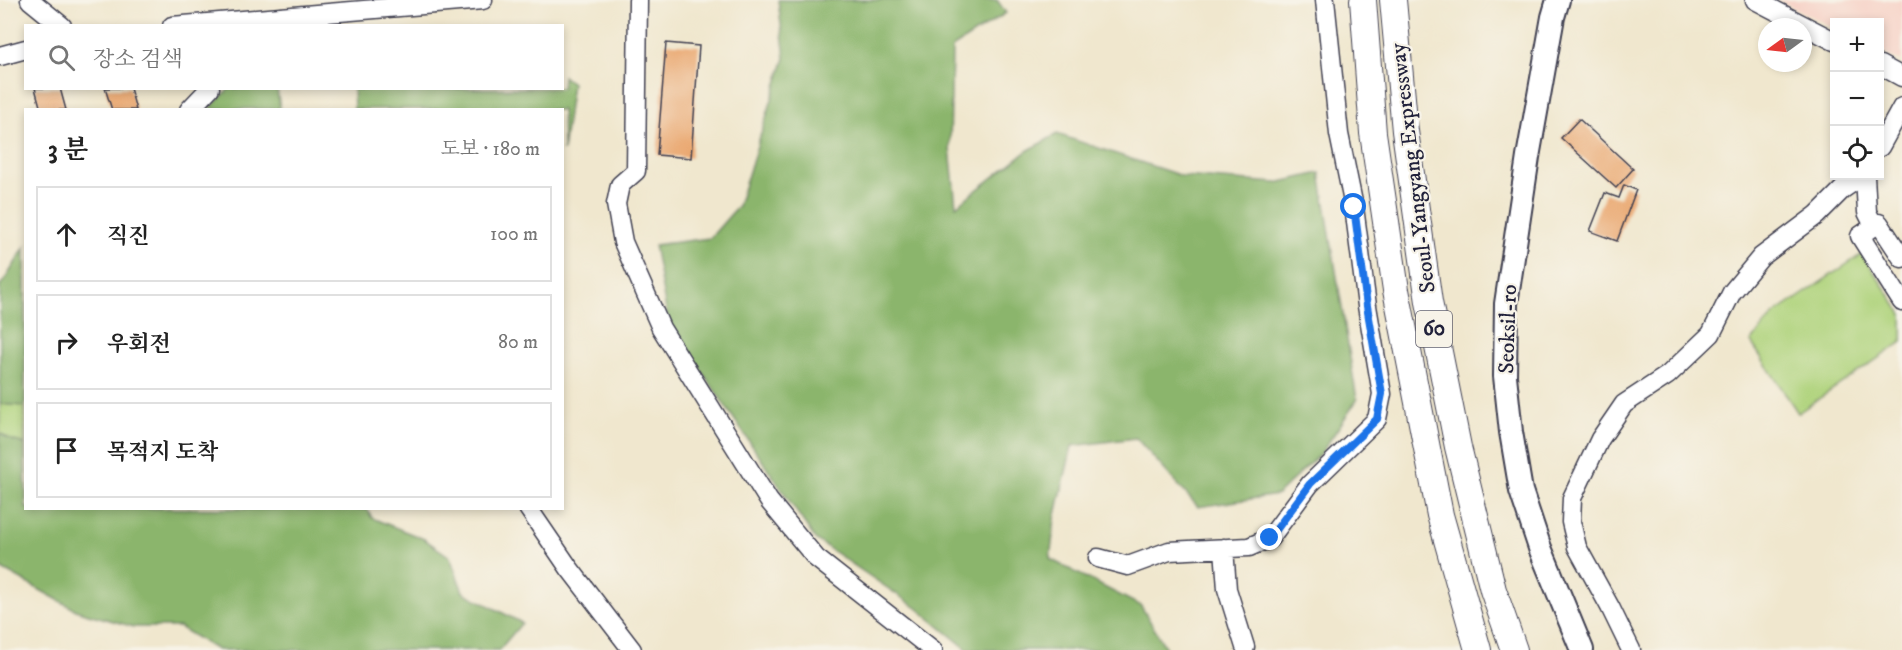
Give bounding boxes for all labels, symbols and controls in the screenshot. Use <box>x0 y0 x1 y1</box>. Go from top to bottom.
north arrow <box>1758 18 1812 72</box>
map controls <box>1830 18 1884 180</box>
button: + <box>1830 18 1884 72</box>
search box <box>24 24 564 90</box>
icon: search <box>45 41 78 74</box>
street label: Seoul-Yangyang Expressway <box>1384 41 1442 294</box>
text: 장소 검색 <box>93 46 183 73</box>
button: − <box>1830 72 1884 126</box>
button: locate <box>1830 126 1884 180</box>
text: 3 분 <box>48 134 88 167</box>
text: 도보 · 180 m <box>441 137 540 162</box>
route start <box>1340 193 1366 219</box>
icon: ahead <box>50 218 83 251</box>
text: 100 m <box>490 222 538 247</box>
text: 직진 <box>107 223 150 250</box>
street label: Seoksil-ro <box>1493 284 1523 374</box>
road number: 60 <box>1416 311 1452 347</box>
icon: right <box>50 326 83 359</box>
text: 80 m <box>498 330 538 355</box>
text: 우회전 <box>107 331 171 358</box>
icon: arrive <box>50 434 83 467</box>
text: 목적지 도착 <box>107 439 218 466</box>
route end <box>1256 524 1282 550</box>

